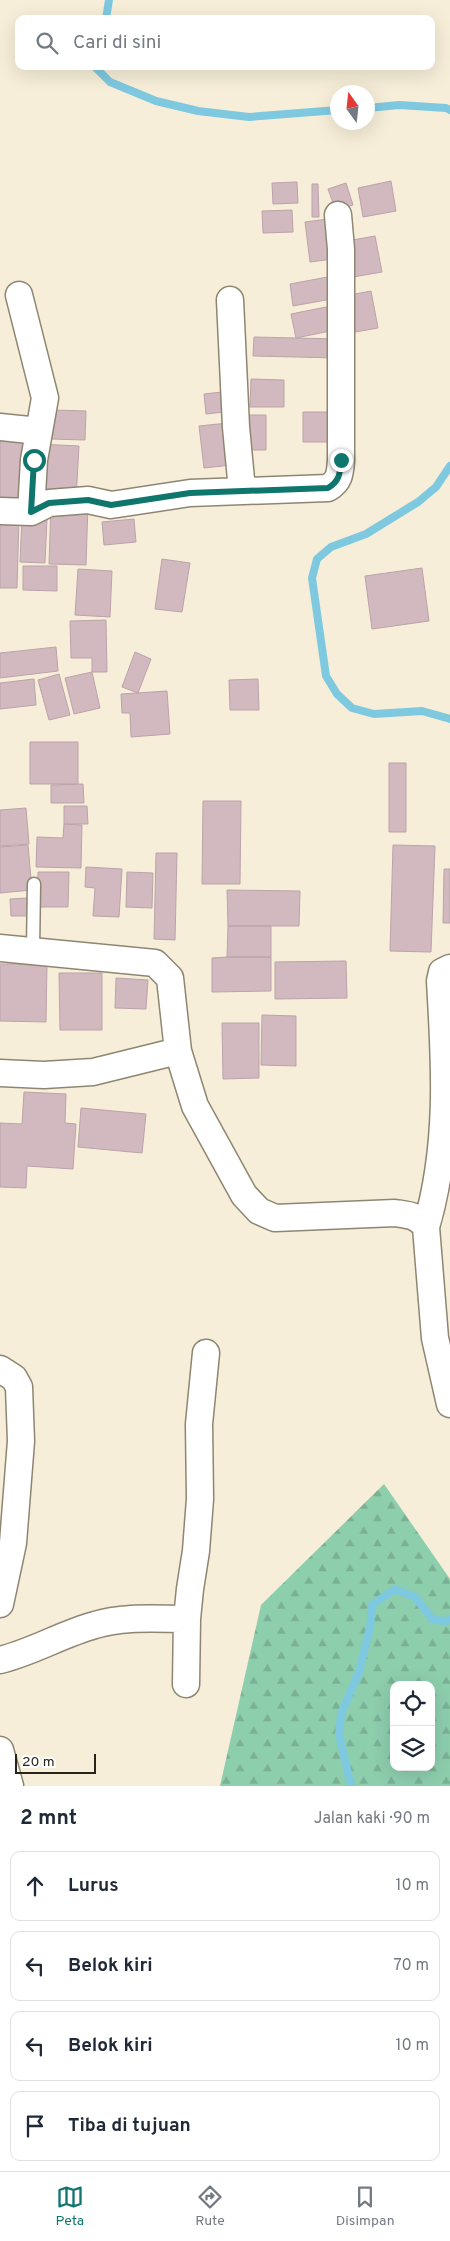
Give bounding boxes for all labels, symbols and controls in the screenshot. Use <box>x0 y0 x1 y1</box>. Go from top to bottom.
search box <box>15 15 435 70</box>
icon: search <box>33 29 61 57</box>
text: Cari di sini <box>73 31 161 55</box>
north arrow <box>330 85 375 130</box>
route start <box>23 449 46 472</box>
route end <box>330 449 353 472</box>
map controls <box>390 1681 435 1771</box>
button: locate <box>390 1681 435 1726</box>
button: layers <box>390 1726 435 1771</box>
scale bar <box>15 1751 96 1774</box>
text: 20 m <box>22 1754 55 1771</box>
text: 2 mnt <box>20 1805 77 1832</box>
text: Jalan kaki · 90 m <box>314 1809 430 1829</box>
icon: ahead <box>21 1872 49 1900</box>
text: Lurus <box>68 1874 119 1898</box>
text: 10 m <box>395 1876 429 1896</box>
icon: left <box>21 1952 49 1980</box>
text: Belok kiri <box>68 1954 153 1978</box>
text: 70 m <box>394 1956 429 1976</box>
icon: left <box>21 2032 49 2060</box>
text: Belok kiri <box>68 2034 153 2058</box>
text: 10 m <box>395 2036 429 2056</box>
icon: arrive <box>21 2112 49 2140</box>
text: Tiba di tujuan <box>68 2114 191 2138</box>
tab: Peta <box>55 2183 84 2230</box>
tab: Rute <box>195 2183 225 2230</box>
tab: Disimpan <box>336 2183 395 2230</box>

